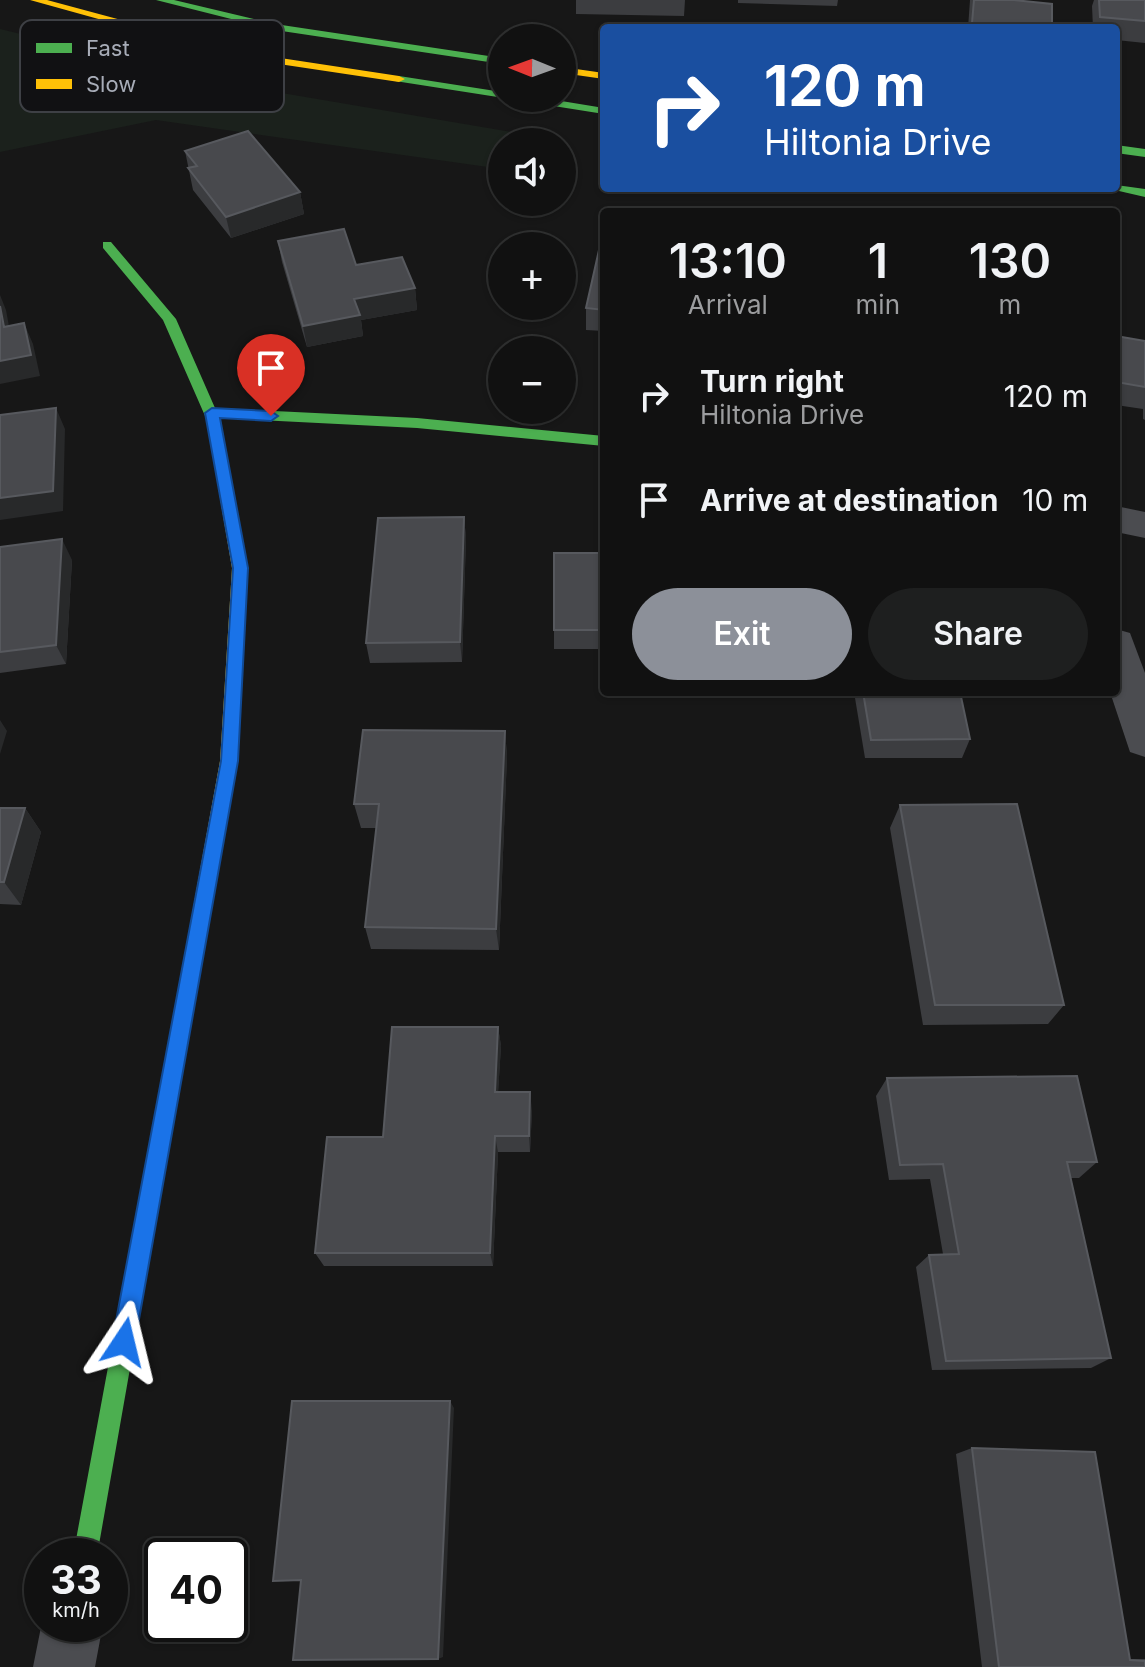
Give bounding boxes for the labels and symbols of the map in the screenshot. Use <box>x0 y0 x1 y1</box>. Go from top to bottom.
legend <box>20 20 284 112</box>
north arrow <box>488 24 576 112</box>
text: Fast <box>86 35 130 61</box>
text: Slow <box>86 71 136 97</box>
pin <box>237 334 305 416</box>
position arrow <box>82 1300 166 1384</box>
speed limit sign: 40 <box>144 1538 248 1642</box>

